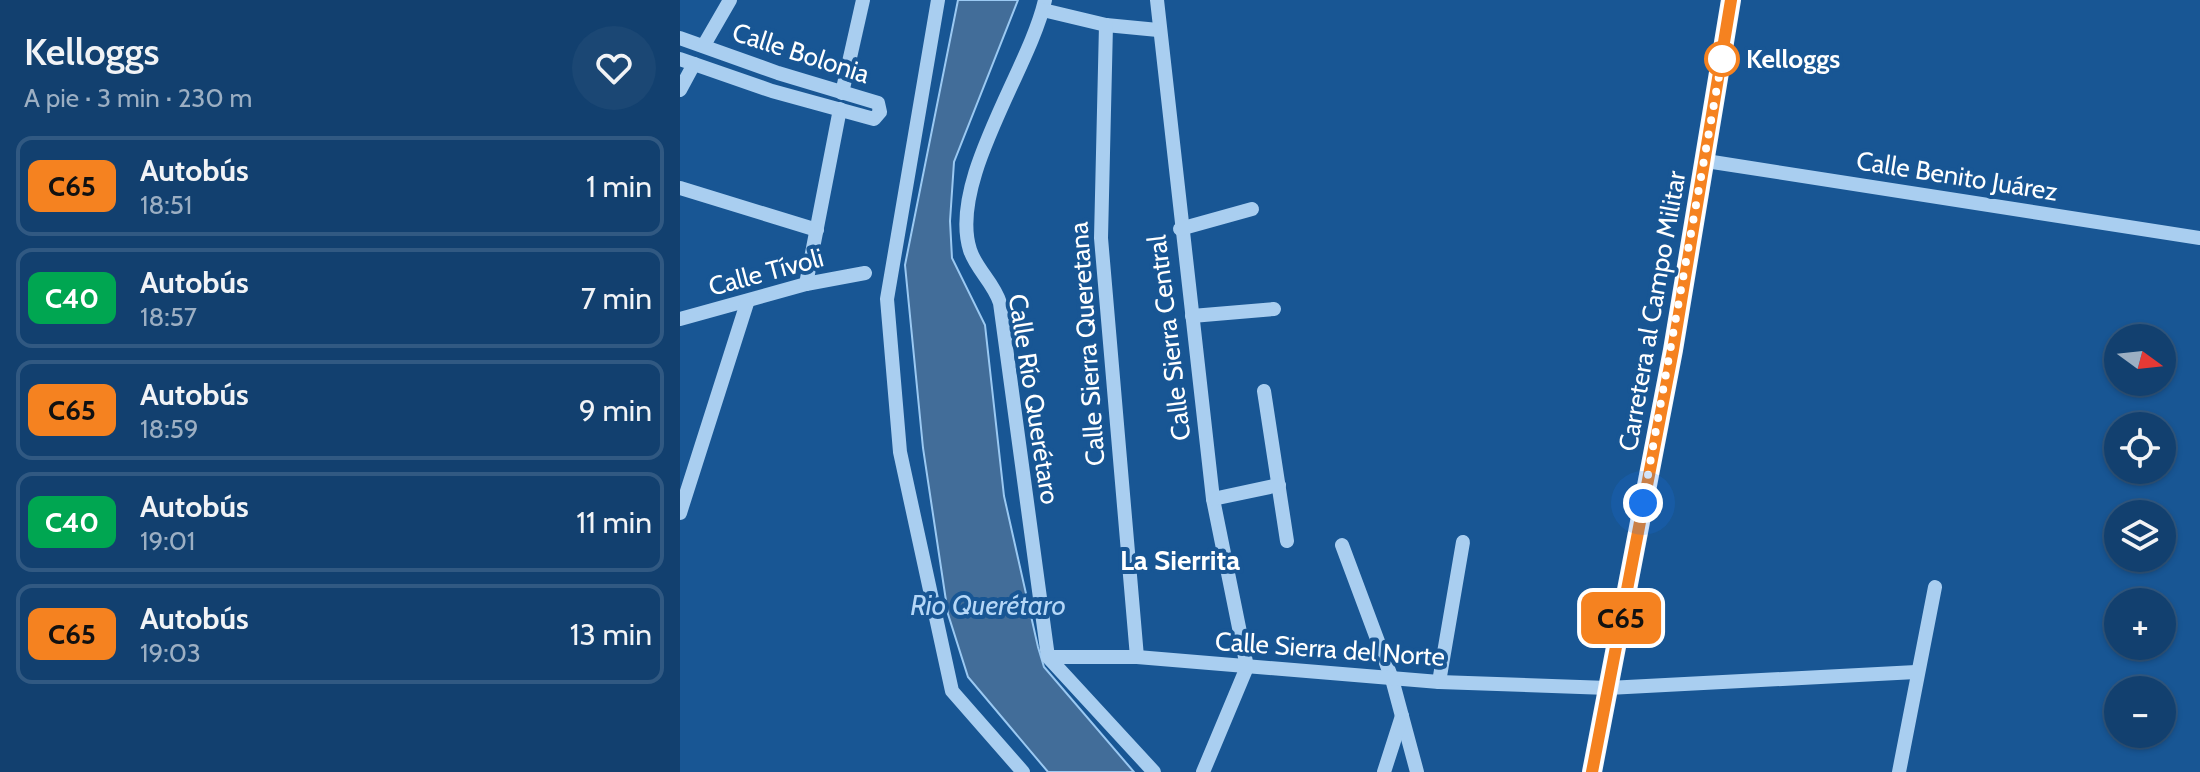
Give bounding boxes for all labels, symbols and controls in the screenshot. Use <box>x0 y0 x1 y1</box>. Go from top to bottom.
street label: Calle Bolonia <box>728 16 874 90</box>
button: heart <box>572 26 656 110</box>
text: Kelloggs <box>24 28 160 75</box>
marker: Kelloggs <box>1705 42 1739 76</box>
place label: Kelloggs <box>1746 43 1840 75</box>
text: A pie · 3 min · 230 m <box>24 82 252 114</box>
street label: Calle Benito Juárez <box>1854 144 2060 208</box>
text: Autobús <box>140 152 249 189</box>
text: 1 min <box>586 168 652 205</box>
street label: Carretera al Campo Militar <box>1612 168 1693 454</box>
text: C65 <box>48 169 96 203</box>
text: 18:51 <box>140 189 192 221</box>
street label: Calle Sierra Queretana <box>1062 220 1111 467</box>
street label: Calle Sierra Central <box>1141 233 1197 443</box>
street label: Calle Tívoli <box>705 241 827 303</box>
text: Autobús <box>140 264 249 301</box>
text: 7 min <box>581 280 652 317</box>
text: C40 <box>45 281 99 315</box>
street label: Calle Río Querétaro <box>1002 292 1066 506</box>
text: 18:57 <box>140 301 197 333</box>
north arrow <box>2104 324 2176 396</box>
map controls <box>2104 324 2176 748</box>
text: Autobús <box>140 376 249 413</box>
text: 9 min <box>579 392 652 429</box>
text: C65 <box>48 393 96 427</box>
button: locate <box>2104 412 2176 484</box>
text: 18:59 <box>140 413 198 445</box>
your location <box>1623 483 1663 523</box>
text: Autobús <box>140 488 249 525</box>
button: layers <box>2104 500 2176 572</box>
text: 11 min <box>576 504 652 541</box>
text: C40 <box>45 505 99 539</box>
text: 19:01 <box>140 525 195 557</box>
district label: La Sierrita <box>1120 543 1240 577</box>
water label: Rio Querétaro <box>910 588 1066 622</box>
button: + <box>2104 588 2176 660</box>
line badge: C65 <box>1575 592 1667 644</box>
text: Autobús <box>140 600 249 637</box>
text: C65 <box>1597 601 1645 635</box>
text: 13 min <box>570 616 652 653</box>
text: C65 <box>48 617 96 651</box>
street label: Calle Sierra del Norte <box>1214 625 1446 673</box>
text: 19:03 <box>140 637 201 669</box>
button: − <box>2104 676 2176 748</box>

